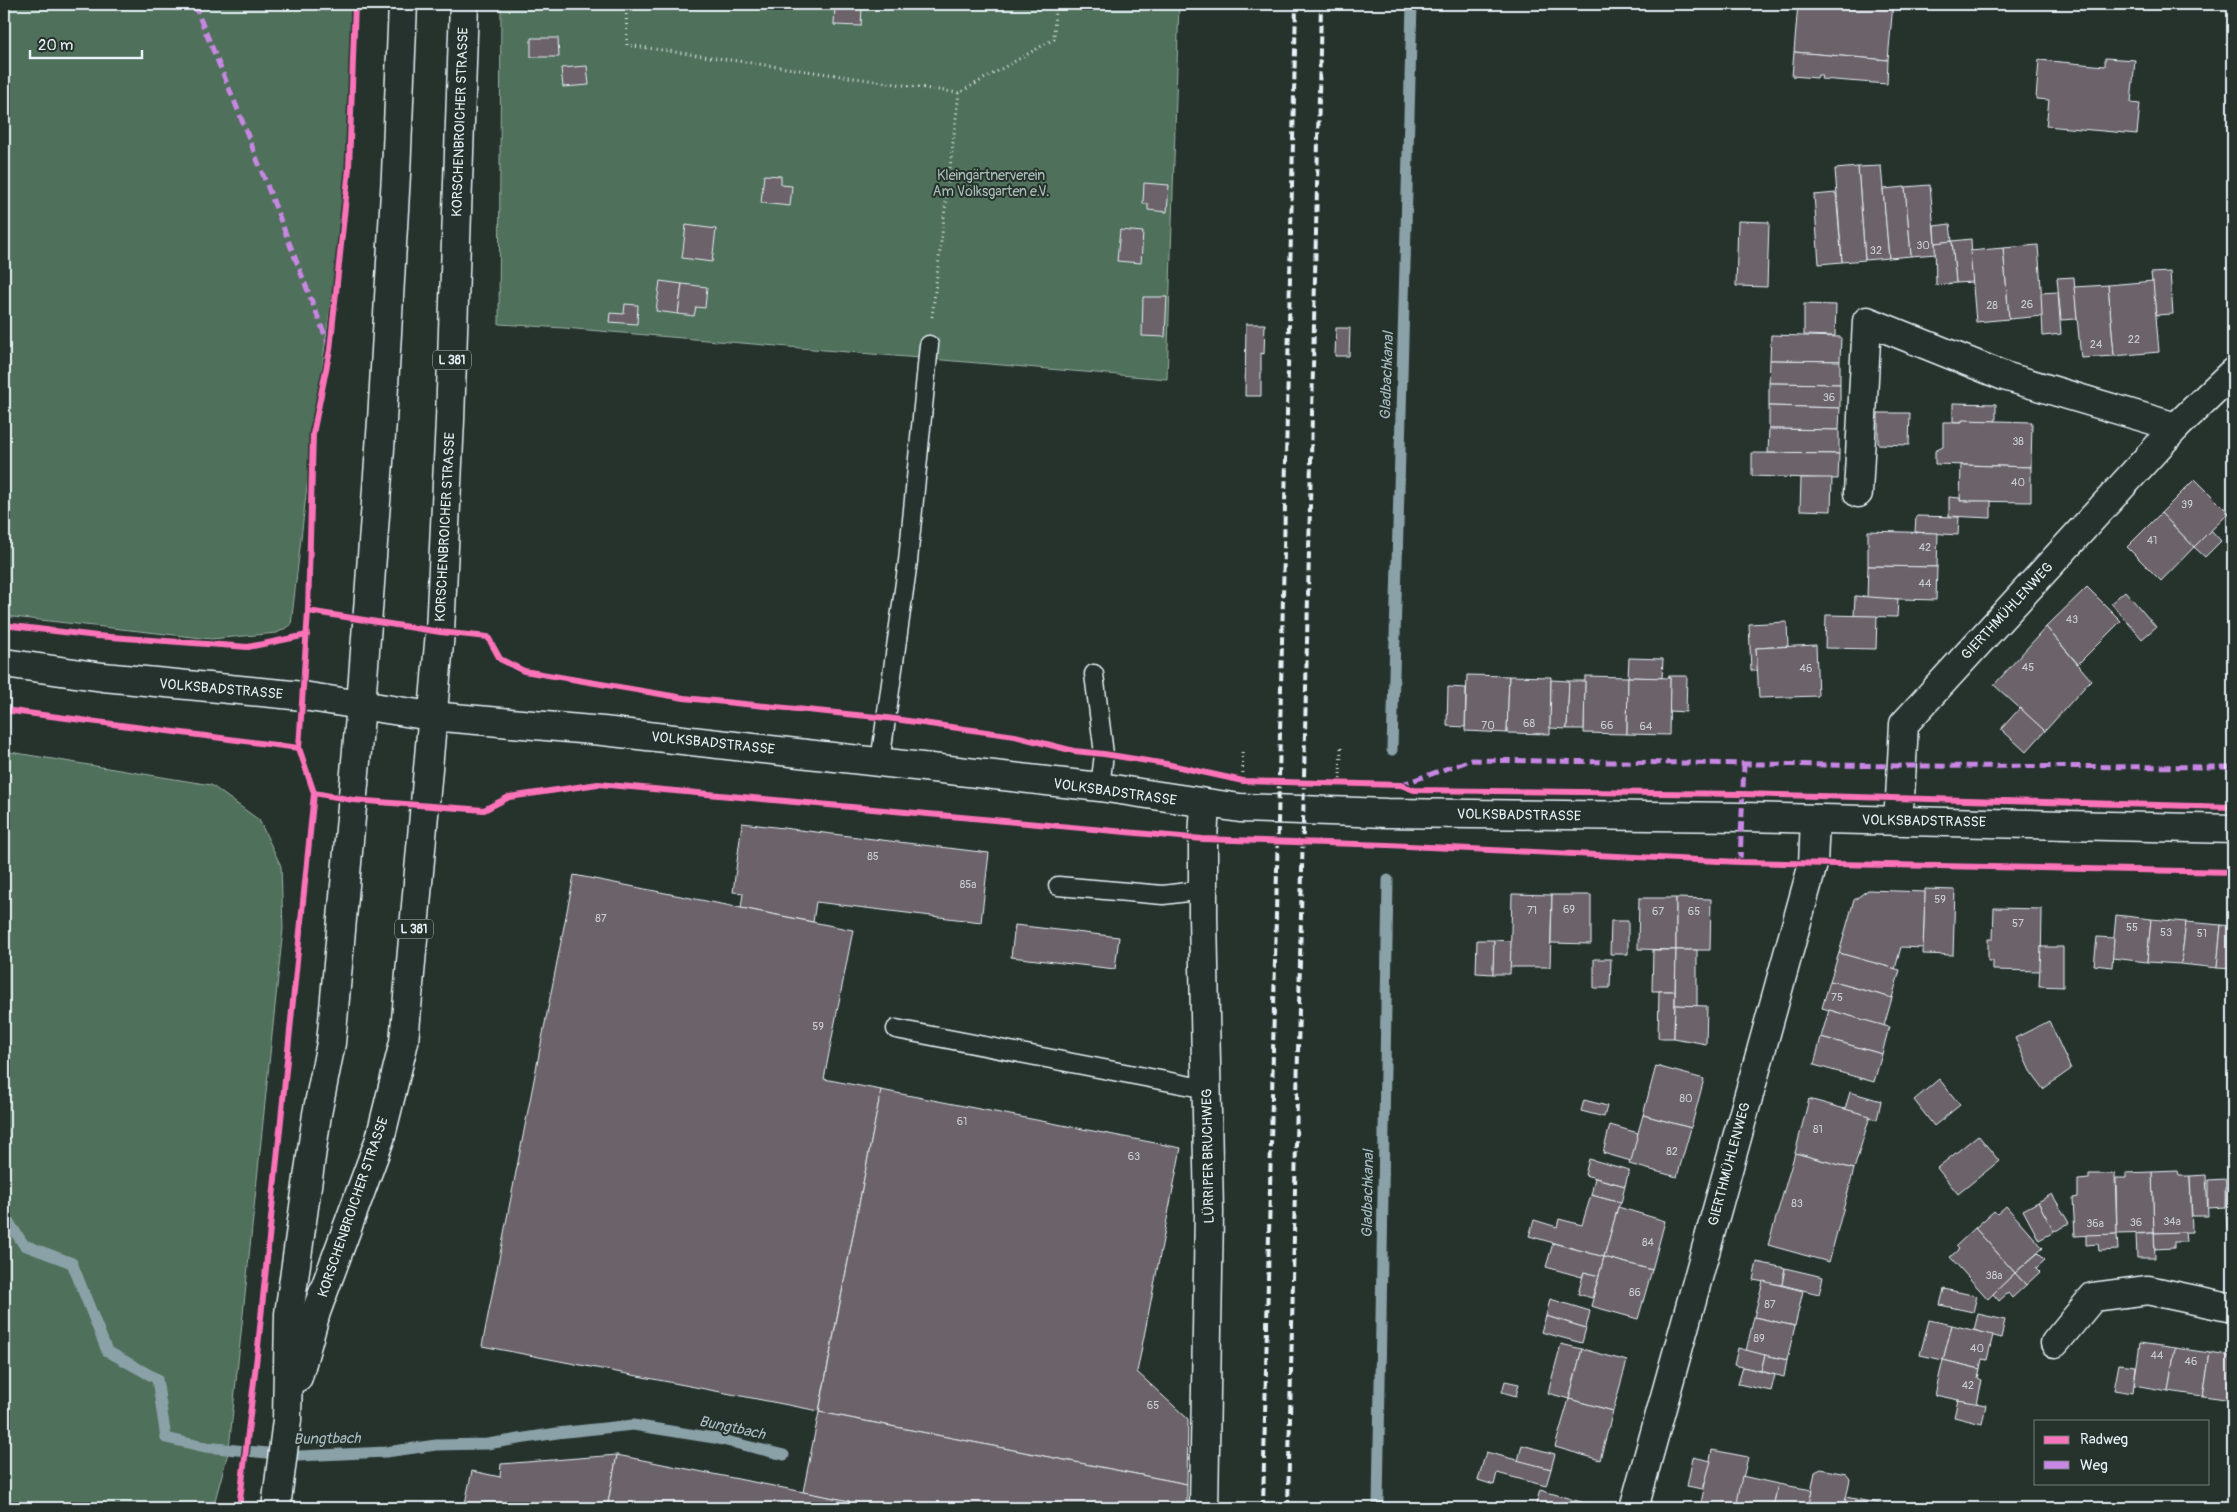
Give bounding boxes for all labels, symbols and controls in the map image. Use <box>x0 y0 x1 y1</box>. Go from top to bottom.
street label: KORSCHENBROICHER STRASSE <box>448 27 472 217</box>
scale bar <box>30 28 142 60</box>
text: 20 m <box>38 36 73 55</box>
park label: Kleingärtnerverein Am Volksgarten e.V. <box>933 167 1049 200</box>
house number: 30 <box>1916 239 1930 252</box>
house number: 32 <box>1870 244 1882 257</box>
house number: 26 <box>2021 298 2033 311</box>
house number: 28 <box>1986 299 1998 312</box>
water label: Gladbachkanal <box>1376 330 1398 421</box>
house number: 22 <box>2128 333 2140 346</box>
house number: 24 <box>2090 338 2103 351</box>
road number: L 381 <box>433 350 471 370</box>
house number: 36 <box>1823 391 1835 404</box>
street label: KORSCHENBROICHER STRASSE <box>432 432 458 622</box>
house number: 38 <box>2012 435 2024 448</box>
house number: 40 <box>2011 476 2025 489</box>
house number: 39 <box>2181 498 2193 511</box>
house number: 41 <box>2147 534 2157 547</box>
house number: 42 <box>1919 541 1931 554</box>
street label: GIERTHMÜHLENWEG <box>1957 559 2057 663</box>
house number: 44 <box>1919 577 1932 590</box>
house number: 43 <box>2066 613 2078 626</box>
house number: 45 <box>2022 661 2034 674</box>
house number: 46 <box>1800 662 1812 675</box>
street label: VOLKSBADSTRASSE <box>158 675 284 703</box>
house number: 68 <box>1523 717 1535 730</box>
house number: 70 <box>1481 719 1495 732</box>
house number: 66 <box>1601 719 1613 732</box>
house number: 64 <box>1640 720 1653 733</box>
street label: VOLKSBADSTRASSE <box>650 728 776 758</box>
street label: VOLKSBADSTRASSE <box>1052 775 1178 809</box>
street label: VOLKSBADSTRASSE <box>1457 805 1581 825</box>
street label: VOLKSBADSTRASSE <box>1862 811 1986 831</box>
house number: 85 <box>867 850 879 863</box>
house number: 85a <box>960 878 976 891</box>
house number: 59 <box>1934 893 1946 906</box>
house number: 69 <box>1563 903 1575 916</box>
house number: 71 <box>1527 904 1537 917</box>
house number: 67 <box>1652 905 1664 918</box>
house number: 65 <box>1688 905 1700 918</box>
house number: 87 <box>595 912 607 925</box>
house number: 57 <box>2012 917 2024 930</box>
road number: L 381 <box>395 920 433 939</box>
house number: 55 <box>2126 921 2138 934</box>
house number: 53 <box>2160 926 2172 939</box>
house number: 51 <box>2197 927 2207 940</box>
house number: 75 <box>1831 991 1843 1004</box>
house number: 59 <box>812 1020 824 1033</box>
street label: LÜRRIPER BRUCHWEG <box>1198 1088 1218 1224</box>
house number: 80 <box>1679 1092 1693 1105</box>
street label: GIERTHMÜHLENWEG <box>1704 1100 1754 1228</box>
street label: KORSCHENBROICHER STRASSE <box>314 1115 392 1299</box>
house number: 61 <box>957 1115 967 1128</box>
house number: 81 <box>1813 1123 1823 1136</box>
house number: 82 <box>1666 1145 1678 1158</box>
water label: Gladbachkanal <box>1358 1148 1378 1238</box>
house number: 63 <box>1128 1150 1140 1163</box>
house number: 83 <box>1791 1197 1803 1210</box>
house number: 34a <box>2163 1215 2181 1228</box>
house number: 36 <box>2130 1216 2142 1229</box>
house number: 36a <box>2086 1217 2104 1230</box>
house number: 84 <box>1642 1236 1655 1249</box>
house number: 38a <box>1986 1269 2002 1282</box>
house number: 86 <box>1629 1286 1641 1299</box>
house number: 87 <box>1764 1298 1776 1311</box>
house number: 89 <box>1753 1332 1765 1345</box>
house number: 40 <box>1970 1342 1984 1355</box>
house number: 44 <box>2151 1349 2164 1362</box>
house number: 46 <box>2185 1355 2197 1368</box>
house number: 42 <box>1962 1379 1974 1392</box>
house number: 65 <box>1147 1399 1159 1412</box>
water label: Bungtbach <box>697 1412 768 1444</box>
legend <box>2034 1420 2210 1484</box>
water label: Bungtbach <box>293 1429 362 1449</box>
text: Radweg <box>2080 1430 2128 1449</box>
text: Weg <box>2080 1456 2108 1475</box>

